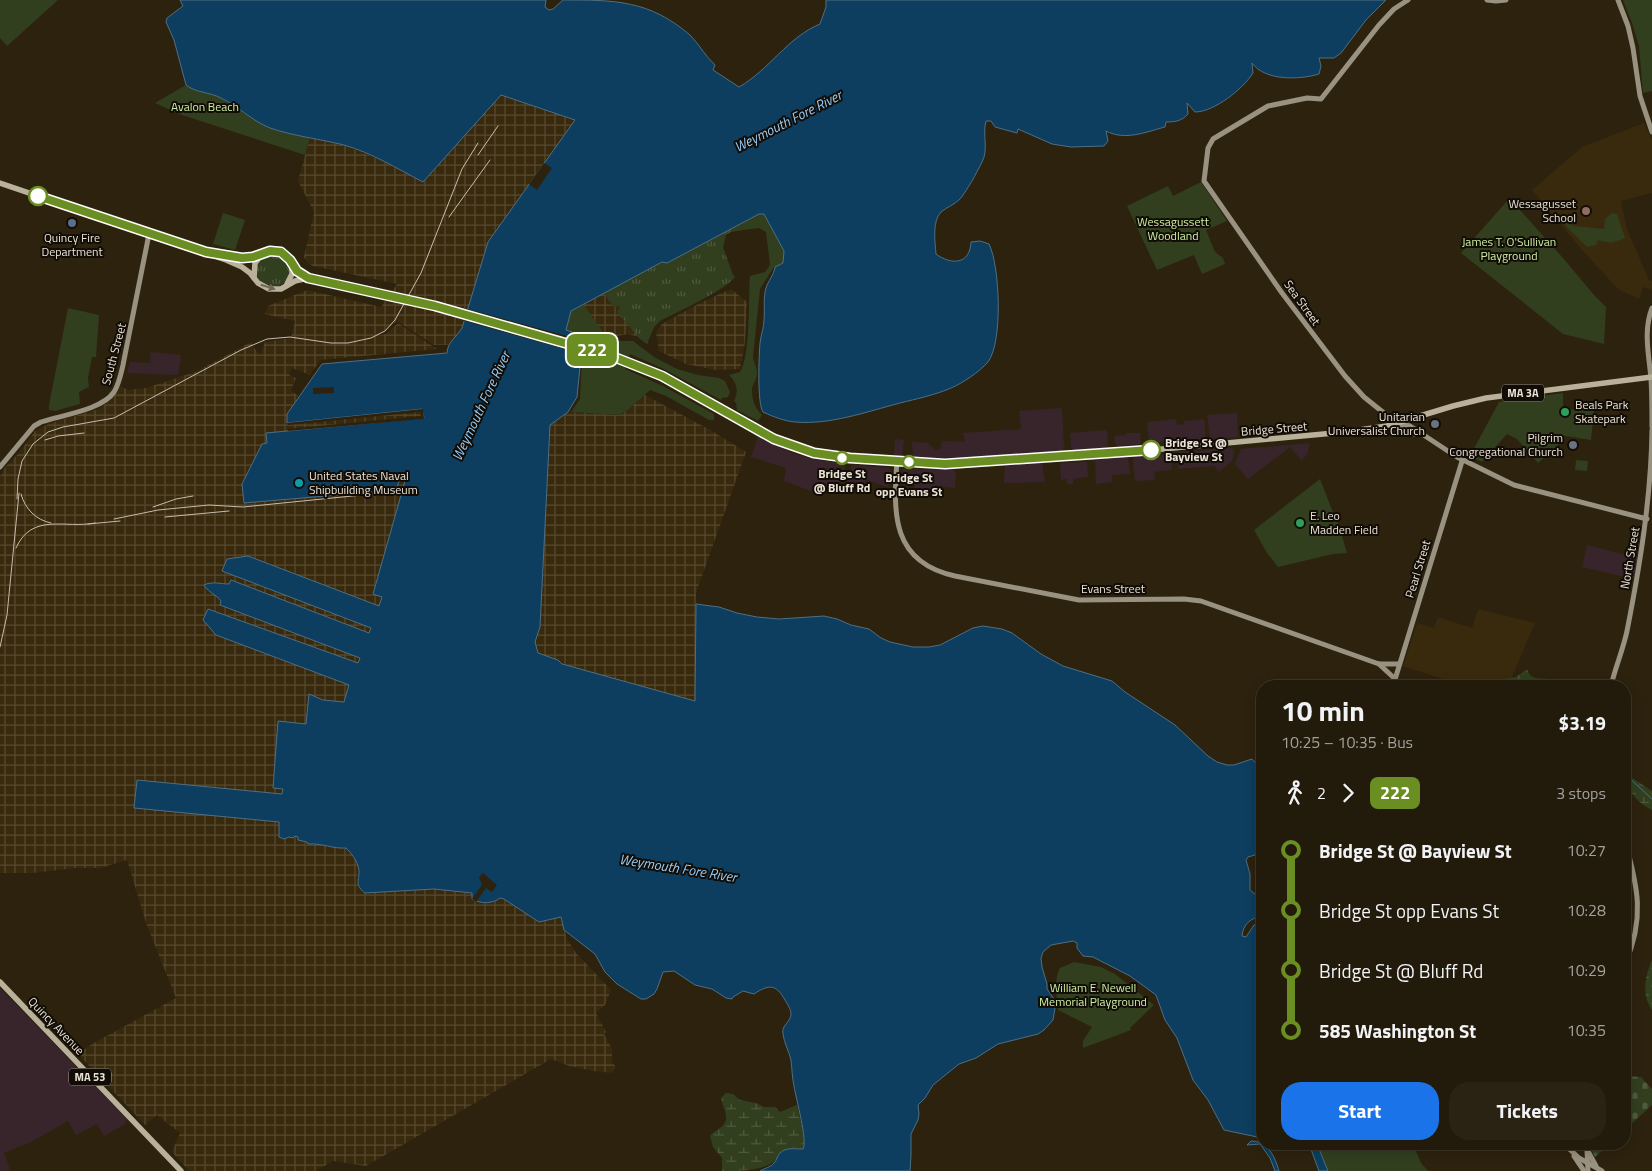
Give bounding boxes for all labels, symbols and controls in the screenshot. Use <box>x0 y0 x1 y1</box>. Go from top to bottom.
water label: Weymouth Fore River <box>730 84 847 157</box>
park label: Avalon Beach <box>171 97 239 116</box>
unlabelled marker <box>28 186 48 206</box>
place label: Wessagusset School <box>1508 194 1577 227</box>
marker: Wessagusset School <box>1580 205 1592 217</box>
park label: Wessagussett Woodland <box>1137 212 1210 245</box>
marker: Quincy Fire Department <box>66 217 78 229</box>
place label: Quincy Fire Department <box>41 228 103 261</box>
park label: James T. O'Sullivan Playground <box>1462 232 1556 265</box>
street label: Sea Street <box>1279 276 1326 330</box>
one-way arrow <box>261 284 276 292</box>
street label: South Street <box>96 320 131 387</box>
line badge: 222 <box>563 334 621 366</box>
text: 222 <box>577 336 607 363</box>
water label: Weymouth Fore River <box>446 346 516 464</box>
road number: MA 3A <box>1502 384 1544 402</box>
place label: Beals Park Skatepark <box>1575 395 1629 428</box>
marker: Beals Park Skatepark <box>1559 406 1571 418</box>
place label: Unitarian Universalist Church <box>1328 407 1425 440</box>
street label: Bridge Street <box>1240 416 1309 441</box>
marker: Unitarian Universalist Church <box>1429 418 1441 430</box>
place label: Pilgrim Congregational Church <box>1449 428 1563 461</box>
place label: Bridge St @ Bayview St <box>1165 433 1227 466</box>
marker: Pilgrim Congregational Church <box>1567 439 1579 451</box>
marker: Bridge St @ Bayview St <box>1141 440 1161 460</box>
marker: Bridge St @ Bluff Rd <box>835 451 849 465</box>
marker: Bridge St opp Evans St <box>902 455 916 469</box>
place label: Bridge St @ Bluff Rd <box>814 464 870 497</box>
place label: United States Naval Shipbuilding Museum <box>309 466 418 499</box>
place label: Bridge St opp Evans St <box>876 468 943 501</box>
marker: United States Naval Shipbuilding Museum <box>293 477 305 489</box>
place label: E. Leo Madden Field <box>1310 506 1378 539</box>
marker: E. Leo Madden Field <box>1294 517 1306 529</box>
street label: North Street <box>1615 525 1644 590</box>
street label: Pearl Street <box>1400 537 1436 600</box>
street label: Evans Street <box>1081 579 1146 598</box>
text: 10 min <box>1281 689 1365 732</box>
text: $3.19 <box>1559 708 1606 737</box>
text: 10:25 – 10:35 · Bus <box>1281 730 1413 754</box>
icon: walk <box>1281 779 1309 807</box>
icon: forward <box>1334 779 1362 807</box>
text: 222 <box>1380 779 1410 806</box>
text: 2 <box>1317 781 1326 805</box>
text: 3 stops <box>1556 781 1606 805</box>
text: Bridge St @ Bayview St <box>1319 836 1512 865</box>
text: 10:27 <box>1567 838 1606 862</box>
water label: Weymouth Fore River <box>618 848 740 887</box>
text: Bridge St opp Evans St <box>1319 896 1499 925</box>
text: 10:28 <box>1567 898 1606 922</box>
text: Bridge St @ Bluff Rd <box>1319 956 1483 985</box>
text: 10:29 <box>1567 958 1606 982</box>
park label: William E. Newell Memorial Playground <box>1039 978 1147 1011</box>
street label: Quincy Avenue <box>24 992 89 1059</box>
text: 585 Washington St <box>1319 1016 1476 1045</box>
text: 10:35 <box>1567 1018 1606 1042</box>
road number: MA 53 <box>69 1068 111 1086</box>
button: Start <box>1281 1082 1439 1140</box>
button: Tickets <box>1449 1082 1606 1140</box>

